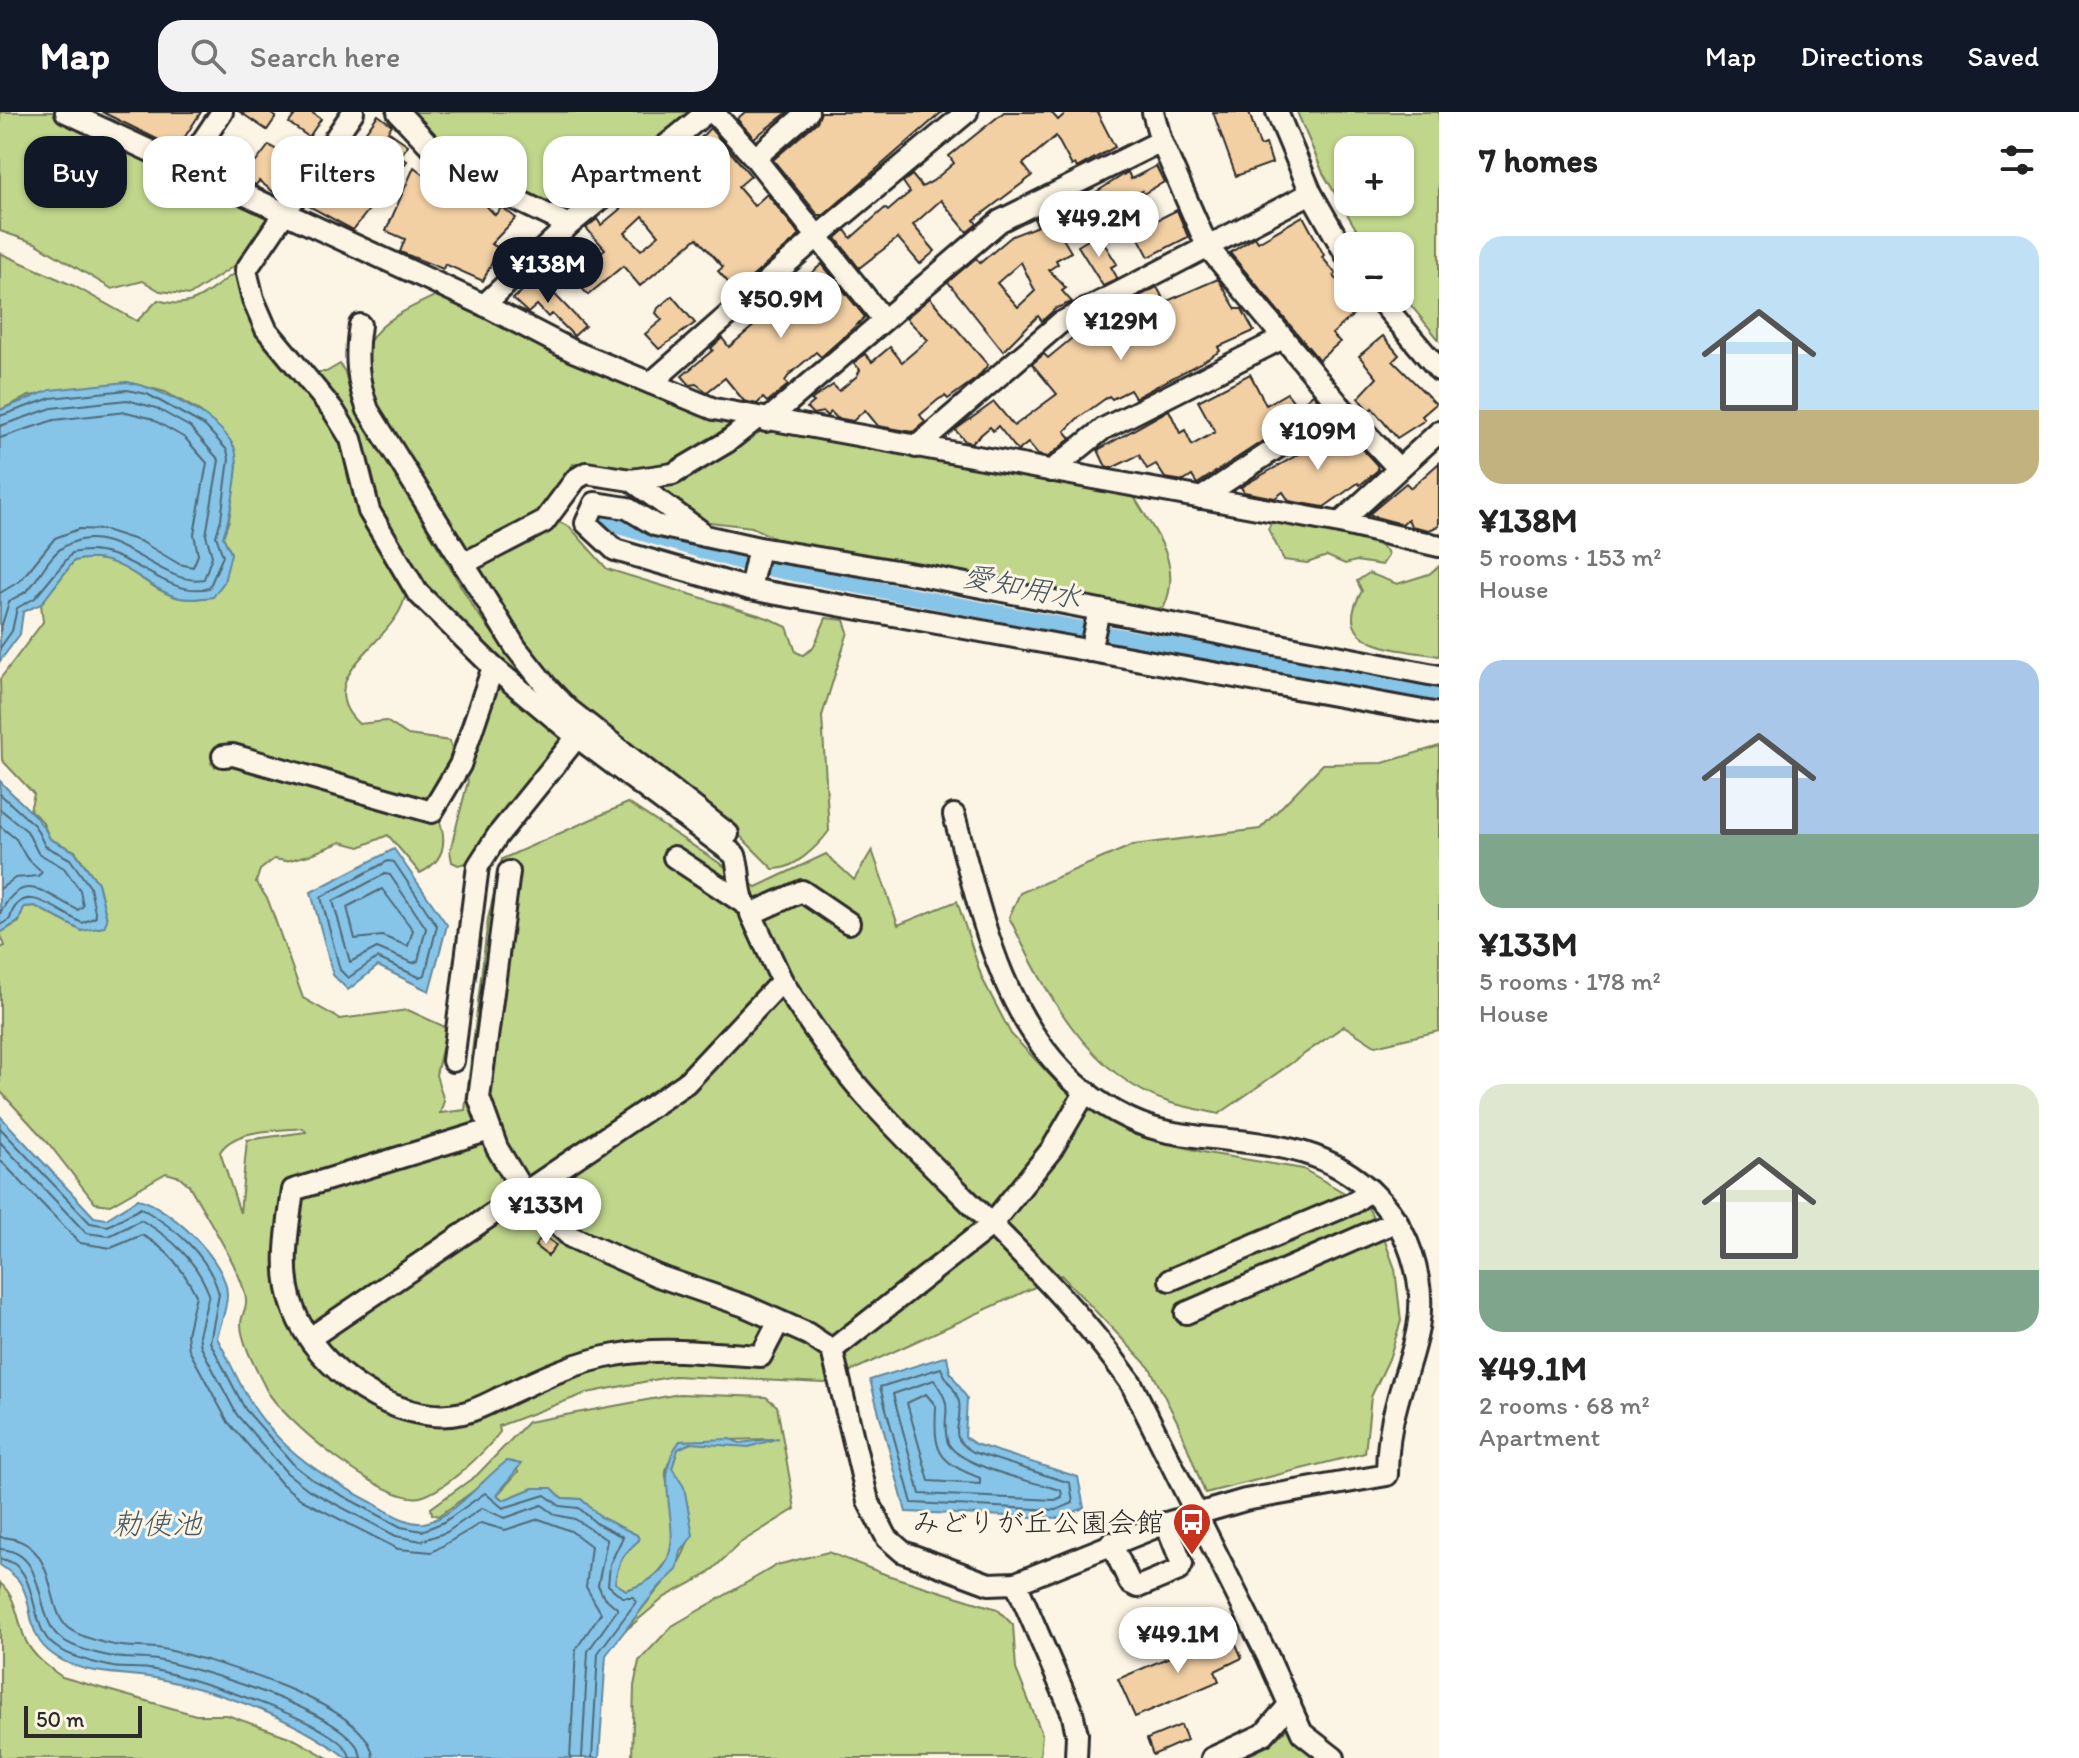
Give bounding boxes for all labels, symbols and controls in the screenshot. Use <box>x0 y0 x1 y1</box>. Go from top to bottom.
search box <box>158 20 718 92</box>
text: Map <box>40 33 110 79</box>
icon: search <box>186 34 230 78</box>
text: Search here <box>250 38 400 75</box>
text: Map <box>1705 39 1756 73</box>
text: Directions <box>1800 39 1924 73</box>
text: Saved <box>1968 39 2039 73</box>
chip: Buy <box>24 136 127 208</box>
chip: Rent <box>143 136 255 208</box>
chip: Filters <box>271 136 404 208</box>
chip: New <box>420 136 527 208</box>
chip: Apartment <box>543 136 730 208</box>
map controls <box>1334 136 1414 312</box>
button: + <box>1334 136 1414 216</box>
icon: filters <box>1995 138 2039 182</box>
text: 7 homes <box>1479 140 1598 181</box>
pin: ¥49.2M <box>1034 191 1164 259</box>
text: ¥49.2M <box>1057 201 1141 233</box>
button: − <box>1334 232 1414 312</box>
pin: ¥138M <box>492 237 604 305</box>
text: ¥138M <box>510 247 586 279</box>
pin: ¥50.9M <box>716 272 846 340</box>
text: ¥50.9M <box>739 282 823 314</box>
icon: home <box>1687 288 1831 432</box>
pin: ¥129M <box>1065 294 1177 362</box>
text: ¥129M <box>1084 304 1158 336</box>
pin: ¥109M <box>1262 404 1374 472</box>
text: ¥109M <box>1280 414 1356 446</box>
text: ¥138M <box>1479 500 1578 541</box>
text: 5 rooms · 153 m² <box>1479 541 1662 573</box>
water label: 愛知用水 <box>960 557 1085 616</box>
text: House <box>1479 573 1549 605</box>
icon: home <box>1687 712 1831 856</box>
text: ¥133M <box>1479 924 1578 965</box>
text: 5 rooms · 178 m² <box>1479 965 1661 997</box>
text: House <box>1479 997 1549 1029</box>
icon: home <box>1687 1136 1831 1280</box>
pin: ¥133M <box>490 1178 602 1246</box>
text: ¥133M <box>508 1188 584 1220</box>
text: ¥49.1M <box>1479 1348 1587 1389</box>
text: 2 rooms · 68 m² <box>1479 1389 1650 1421</box>
text: Apartment <box>1479 1421 1600 1453</box>
bus stop icon: みどりが丘公園会館 <box>1171 1501 1213 1556</box>
water label: 勅使池 <box>112 1505 203 1542</box>
place label: みどりが丘公園会館 <box>912 1505 1164 1539</box>
pin: ¥49.1M <box>1113 1607 1243 1675</box>
text: ¥49.1M <box>1137 1617 1219 1649</box>
scale bar <box>24 1702 142 1738</box>
text: 50 m <box>36 1706 85 1733</box>

